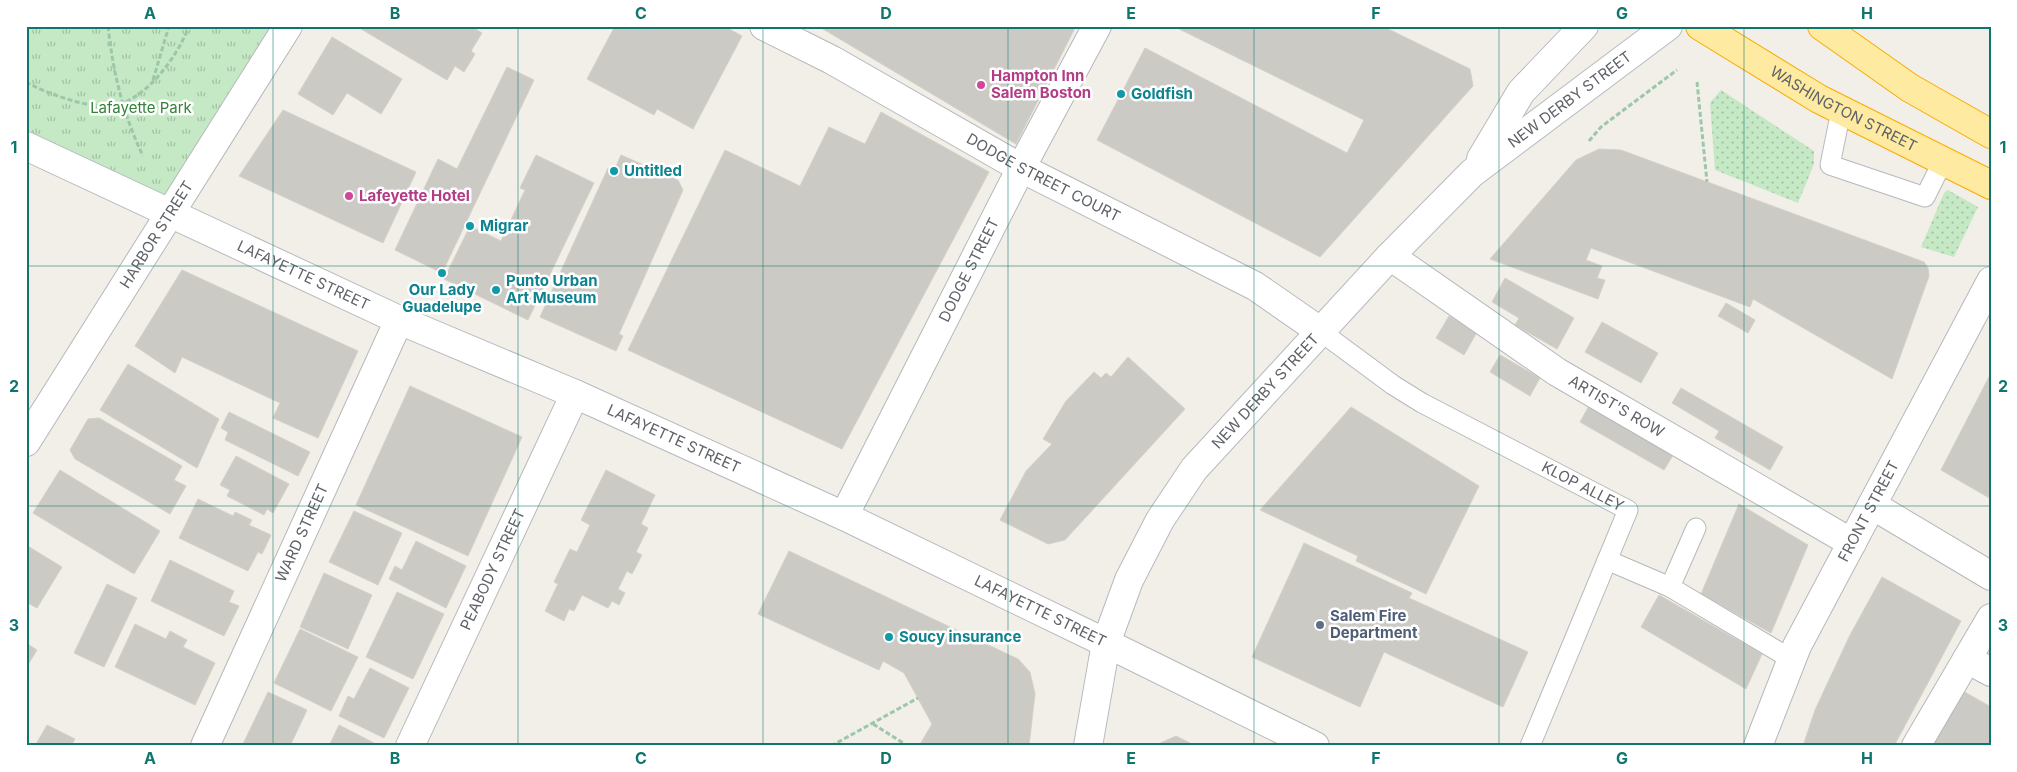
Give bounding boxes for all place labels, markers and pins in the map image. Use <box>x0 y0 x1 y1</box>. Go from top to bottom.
place label: Hampton Inn Salem Boston <box>991 66 1091 102</box>
marker: Hampton Inn Salem Boston <box>975 79 987 91</box>
place label: Goldfish <box>1131 84 1193 103</box>
marker: Goldfish <box>1115 88 1127 100</box>
place label: Untitled <box>624 161 682 180</box>
marker: Untitled <box>608 165 620 177</box>
place label: Lafeyette Hotel <box>359 186 470 205</box>
marker: Lafeyette Hotel <box>343 190 355 202</box>
place label: Migrar <box>480 216 528 235</box>
marker: Migrar <box>464 220 476 232</box>
marker: Our Lady Guadelupe <box>436 267 448 279</box>
place label: Punto Urban Art Museum <box>506 271 597 307</box>
place label: Our Lady Guadelupe <box>402 280 482 316</box>
marker: Punto Urban Art Museum <box>490 284 502 296</box>
place label: Salem Fire Department <box>1330 606 1418 642</box>
marker: Salem Fire Department <box>1314 619 1326 631</box>
place label: Soucy insurance <box>899 627 1021 646</box>
marker: Soucy insurance <box>883 631 895 643</box>

